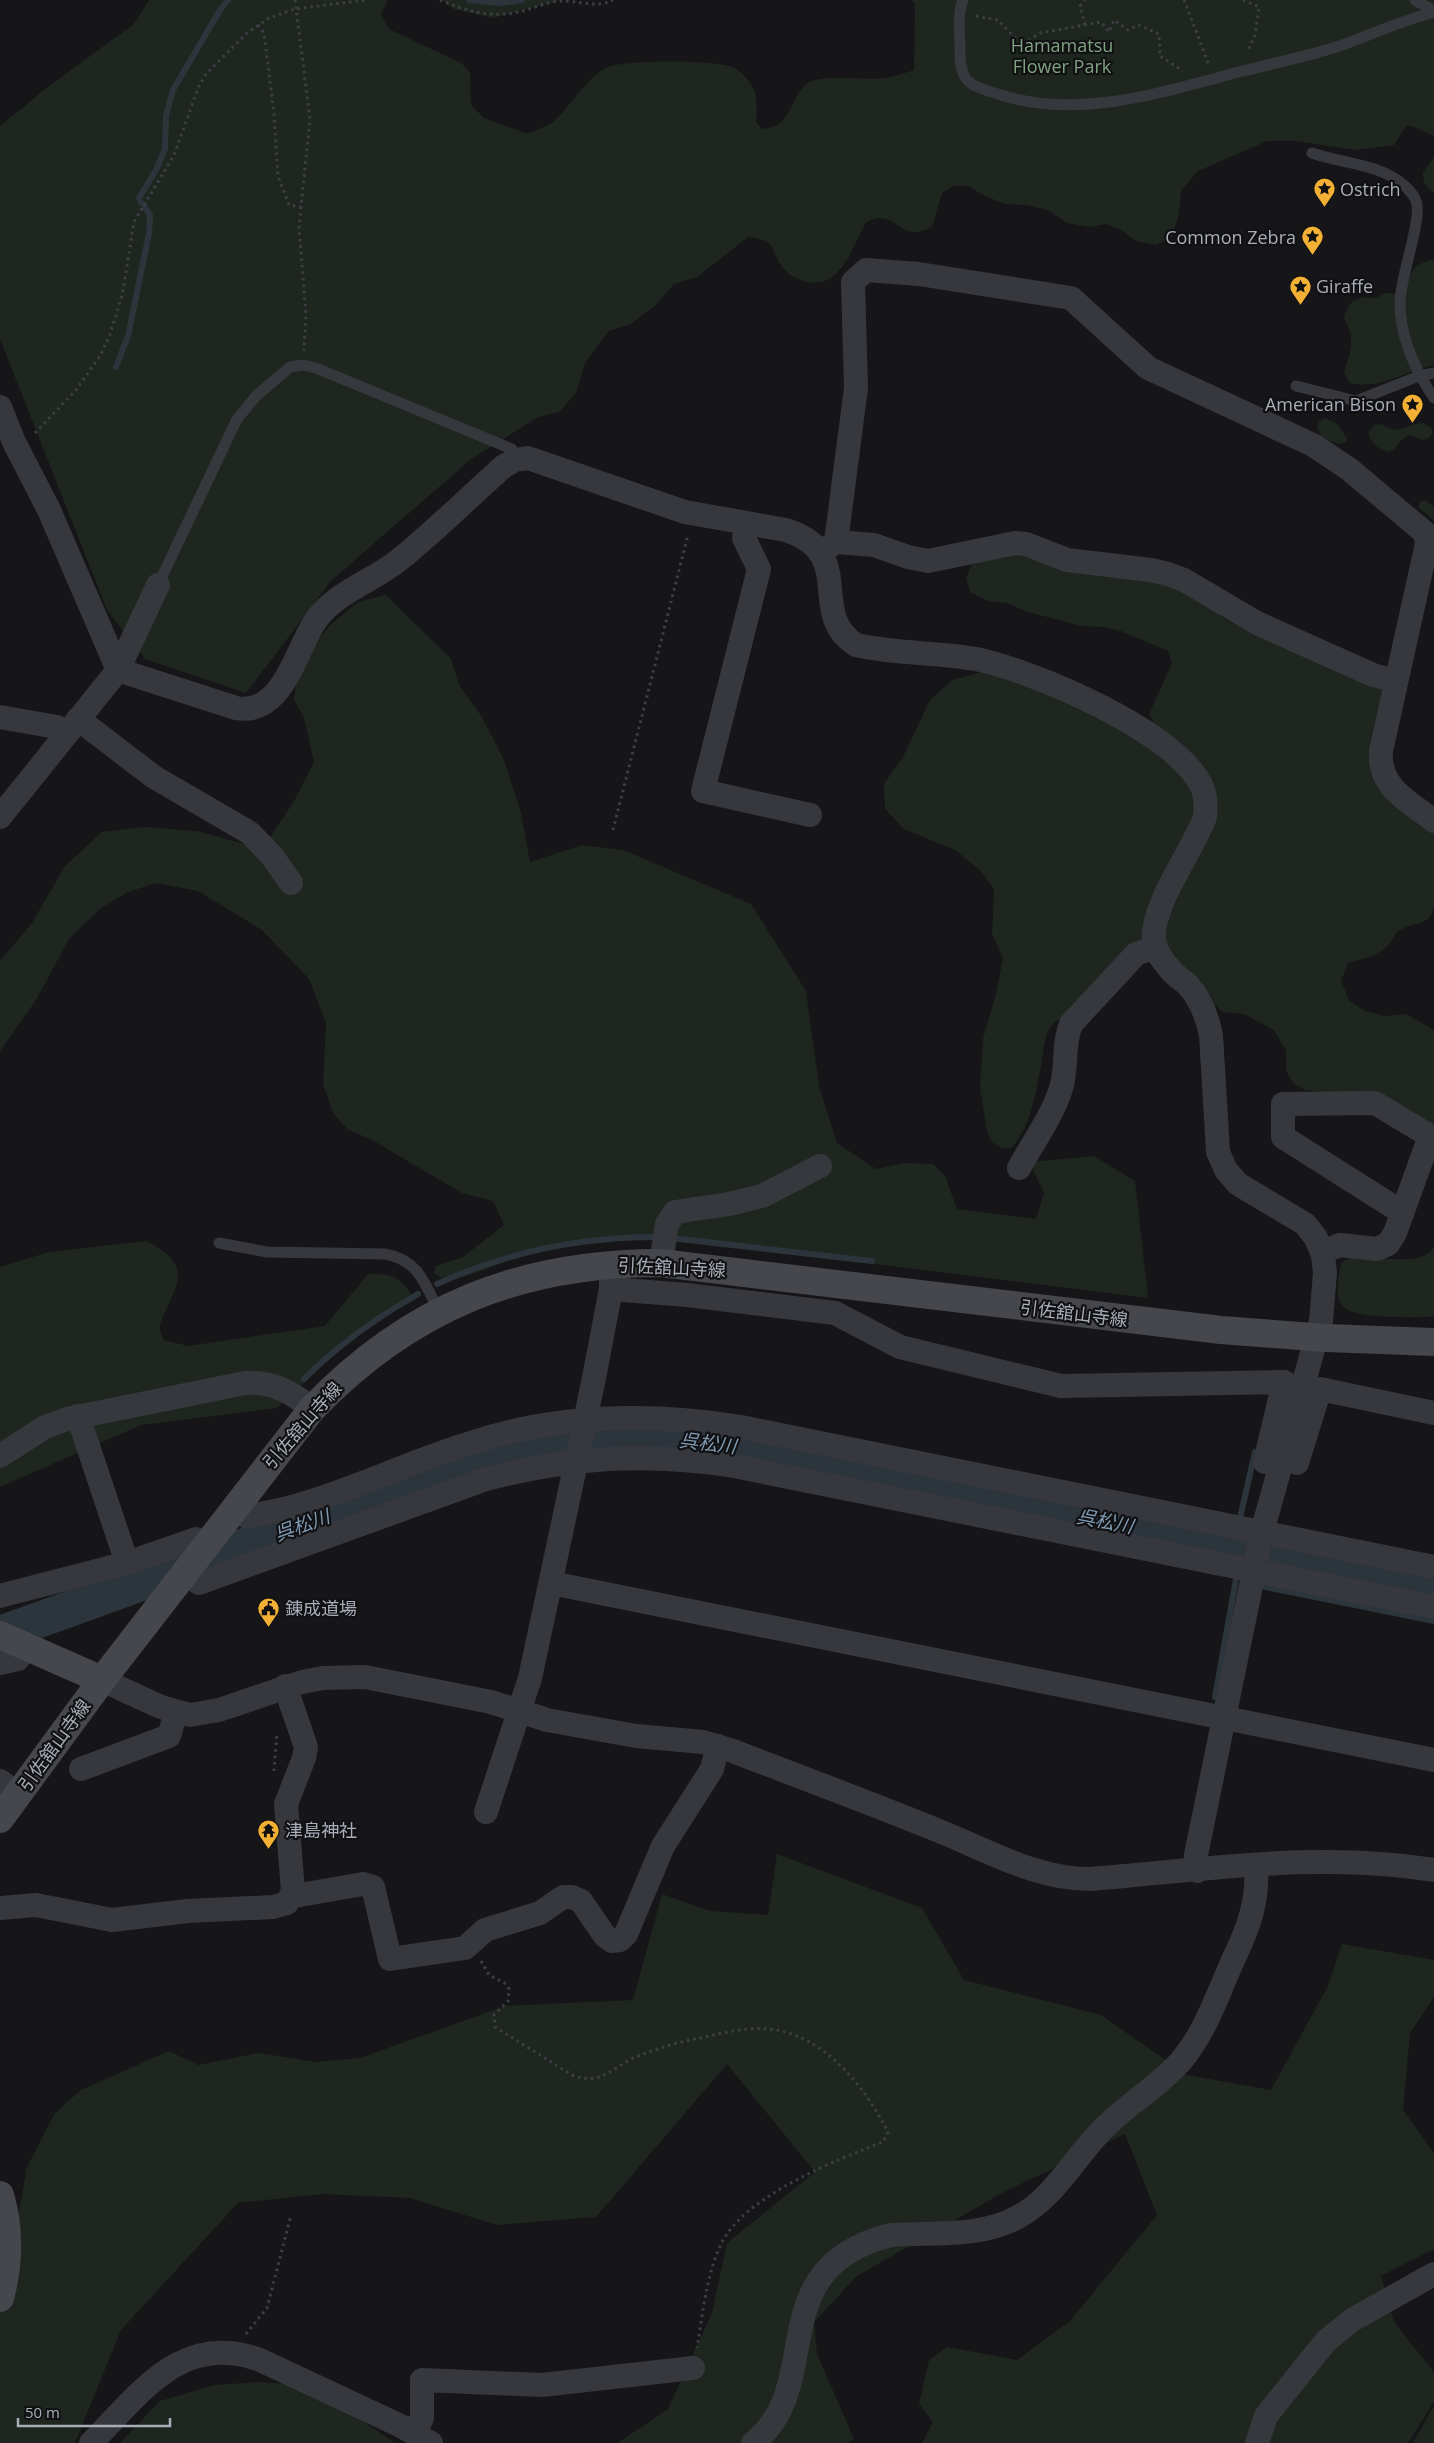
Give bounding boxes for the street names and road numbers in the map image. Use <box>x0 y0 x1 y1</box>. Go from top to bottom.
street label: 引佐舘山寺線 <box>617 1252 727 1282</box>
street label: 引佐舘山寺線 <box>1019 1295 1129 1331</box>
street label: 引佐舘山寺線 <box>258 1376 346 1474</box>
street label: 引佐舘山寺線 <box>13 1694 95 1796</box>

